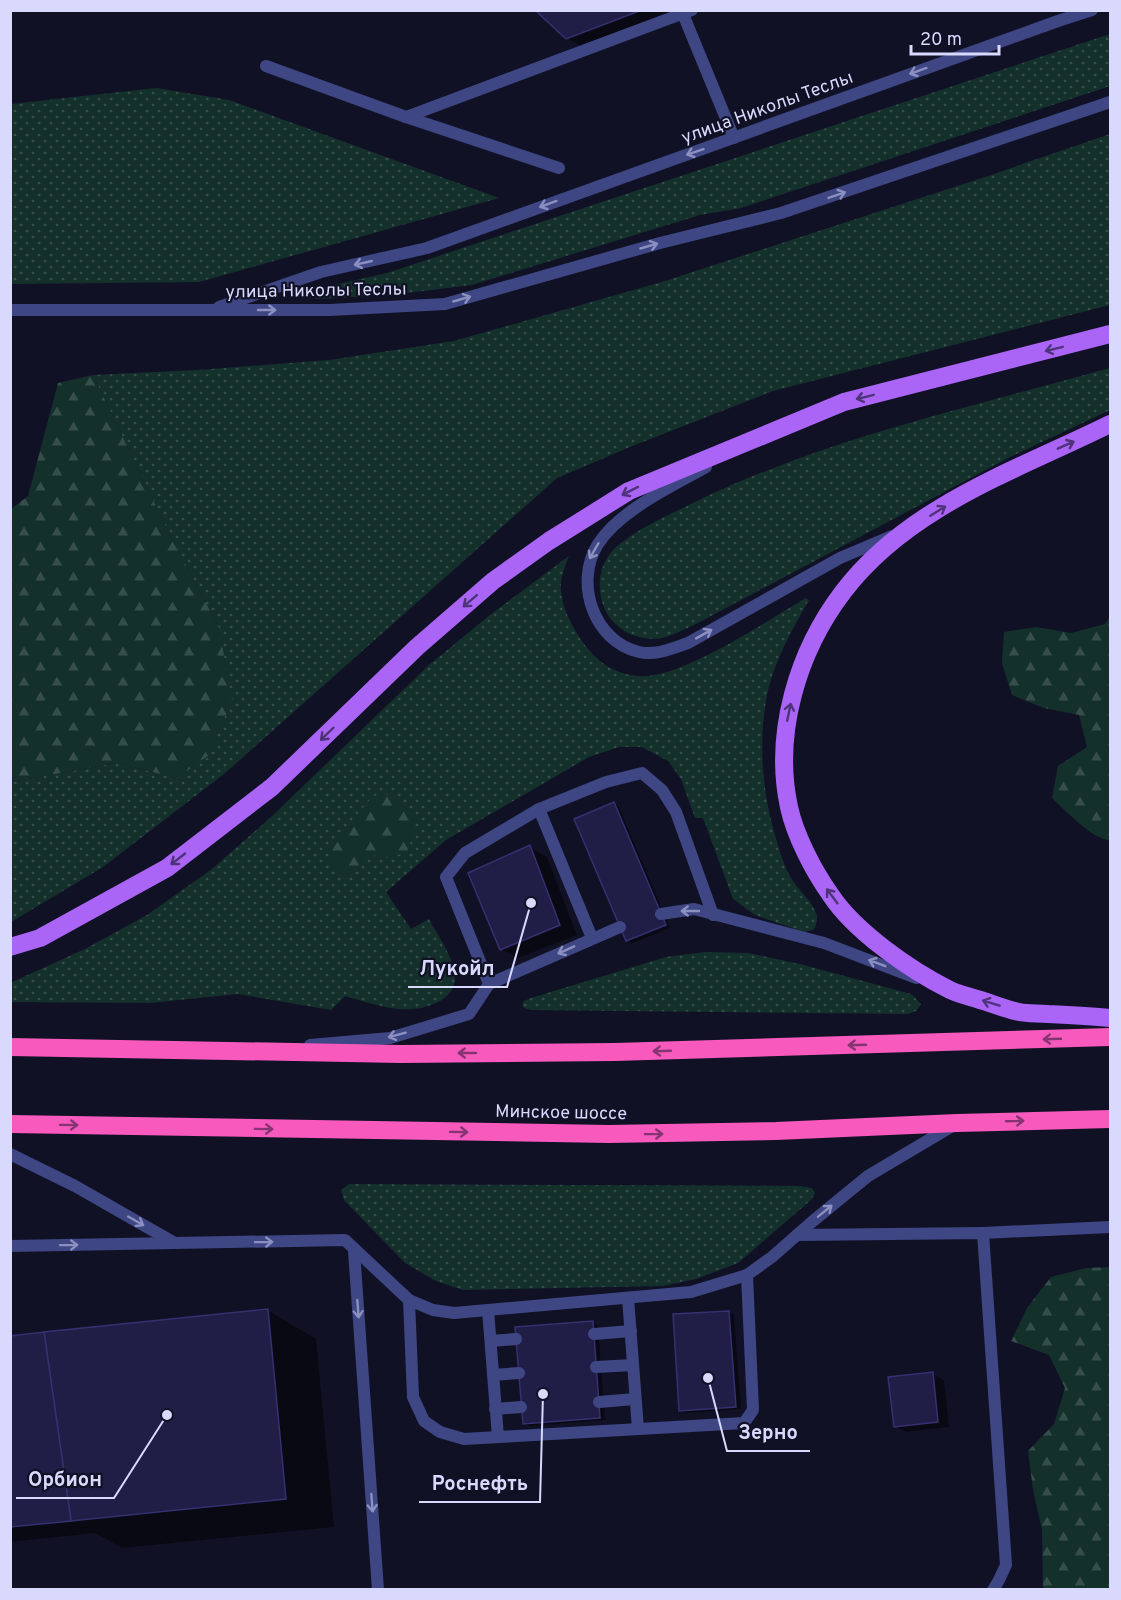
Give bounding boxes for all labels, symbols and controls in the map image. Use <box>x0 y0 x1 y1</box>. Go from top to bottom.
scale bar <box>911 18 1000 56</box>
text: 20 m <box>920 29 962 52</box>
street label: улица Николы Теслы <box>678 67 857 150</box>
one-way arrow <box>909 67 928 78</box>
one-way arrow <box>686 147 705 158</box>
one-way arrow <box>827 188 846 199</box>
one-way arrow <box>539 199 558 210</box>
one-way arrow <box>639 240 658 251</box>
one-way arrow <box>353 257 372 269</box>
street label: улица Николы Теслы <box>225 278 407 305</box>
one-way arrow <box>452 293 471 305</box>
one-way arrow <box>257 304 277 316</box>
one-way arrow <box>1045 343 1064 355</box>
one-way arrow <box>856 391 875 403</box>
one-way arrow <box>1057 439 1075 450</box>
one-way arrow <box>622 486 640 497</box>
one-way arrow <box>929 504 946 517</box>
one-way arrow <box>588 542 600 559</box>
one-way arrow <box>463 594 478 608</box>
one-way arrow <box>694 628 712 639</box>
one-way arrow <box>784 703 796 722</box>
one-way arrow <box>320 726 335 741</box>
one-way arrow <box>171 853 187 866</box>
one-way arrow <box>826 888 838 904</box>
one-way arrow <box>680 905 700 917</box>
one-way arrow <box>557 944 575 956</box>
callout: Лукойл <box>408 949 507 987</box>
text: Лукойл <box>419 957 495 983</box>
one-way arrow <box>868 957 887 968</box>
one-way arrow <box>981 997 1000 1008</box>
one-way arrow <box>388 1030 407 1041</box>
one-way arrow <box>1043 1033 1063 1044</box>
one-way arrow <box>848 1039 868 1050</box>
one-way arrow <box>653 1045 673 1057</box>
one-way arrow <box>458 1047 478 1059</box>
street label: Минское шоссе <box>495 1101 627 1126</box>
one-way arrow <box>1005 1115 1025 1127</box>
one-way arrow <box>58 1119 78 1131</box>
one-way arrow <box>253 1123 273 1134</box>
one-way arrow <box>448 1126 468 1138</box>
one-way arrow <box>643 1128 663 1139</box>
one-way arrow <box>817 1204 832 1218</box>
one-way arrow <box>127 1216 144 1228</box>
one-way arrow <box>253 1236 273 1247</box>
one-way arrow <box>58 1239 78 1250</box>
one-way arrow <box>353 1298 364 1318</box>
callout: Зерно <box>727 1413 810 1451</box>
text: Зерно <box>738 1421 798 1447</box>
callout: Орбион <box>16 1460 114 1498</box>
callout: Роснефть <box>419 1464 540 1502</box>
text: Орбион <box>28 1468 102 1494</box>
text: Роснефть <box>432 1472 528 1498</box>
one-way arrow <box>366 1493 377 1513</box>

